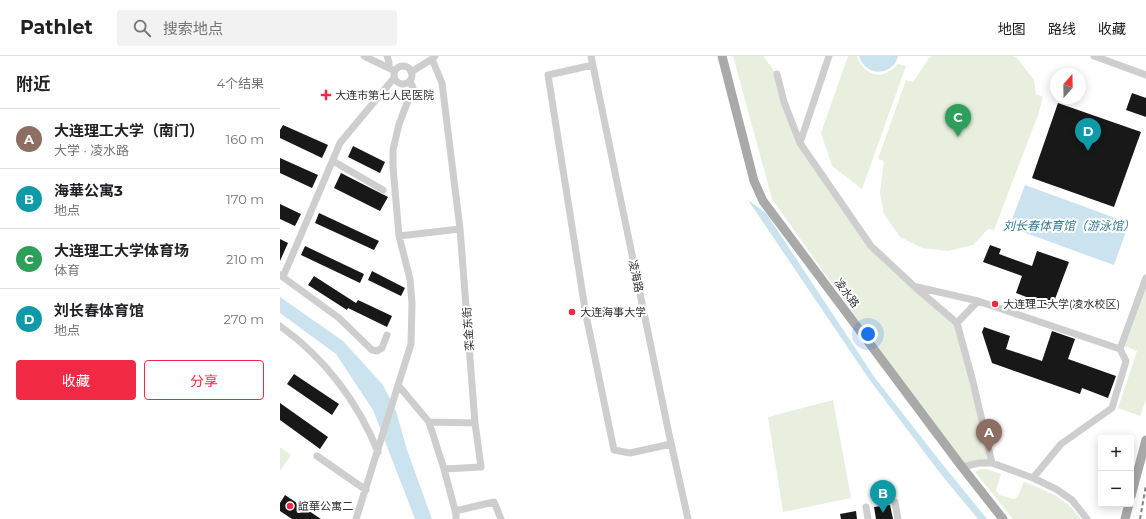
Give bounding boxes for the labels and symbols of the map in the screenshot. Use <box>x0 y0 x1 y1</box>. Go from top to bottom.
north arrow <box>1050 68 1086 104</box>
place label: 大连市第七人民医院 <box>335 88 434 102</box>
marker: 大连市第七人民医院 <box>320 89 332 101</box>
pin: C <box>945 104 971 137</box>
pin: D <box>1075 118 1101 151</box>
water label: 刘长春体育馆（游泳馆） <box>1003 218 1135 233</box>
street label: 凌海路 <box>626 258 646 294</box>
street label: 凌水路 <box>831 276 863 310</box>
place label: 大连理工大学(凌水校区) <box>1003 297 1120 311</box>
marker: 大连理工大学(凌水校区) <box>990 299 1000 309</box>
place label: 大连海事大学 <box>580 305 646 319</box>
street label: 栾金东街 <box>459 307 477 351</box>
marker: 大连海事大学 <box>567 307 577 317</box>
your location <box>858 324 878 344</box>
pin: A <box>976 419 1002 452</box>
pin: B <box>870 480 896 513</box>
place label: 誼華公寓二 <box>298 499 353 513</box>
marker: 誼華公寓二 <box>285 501 295 511</box>

